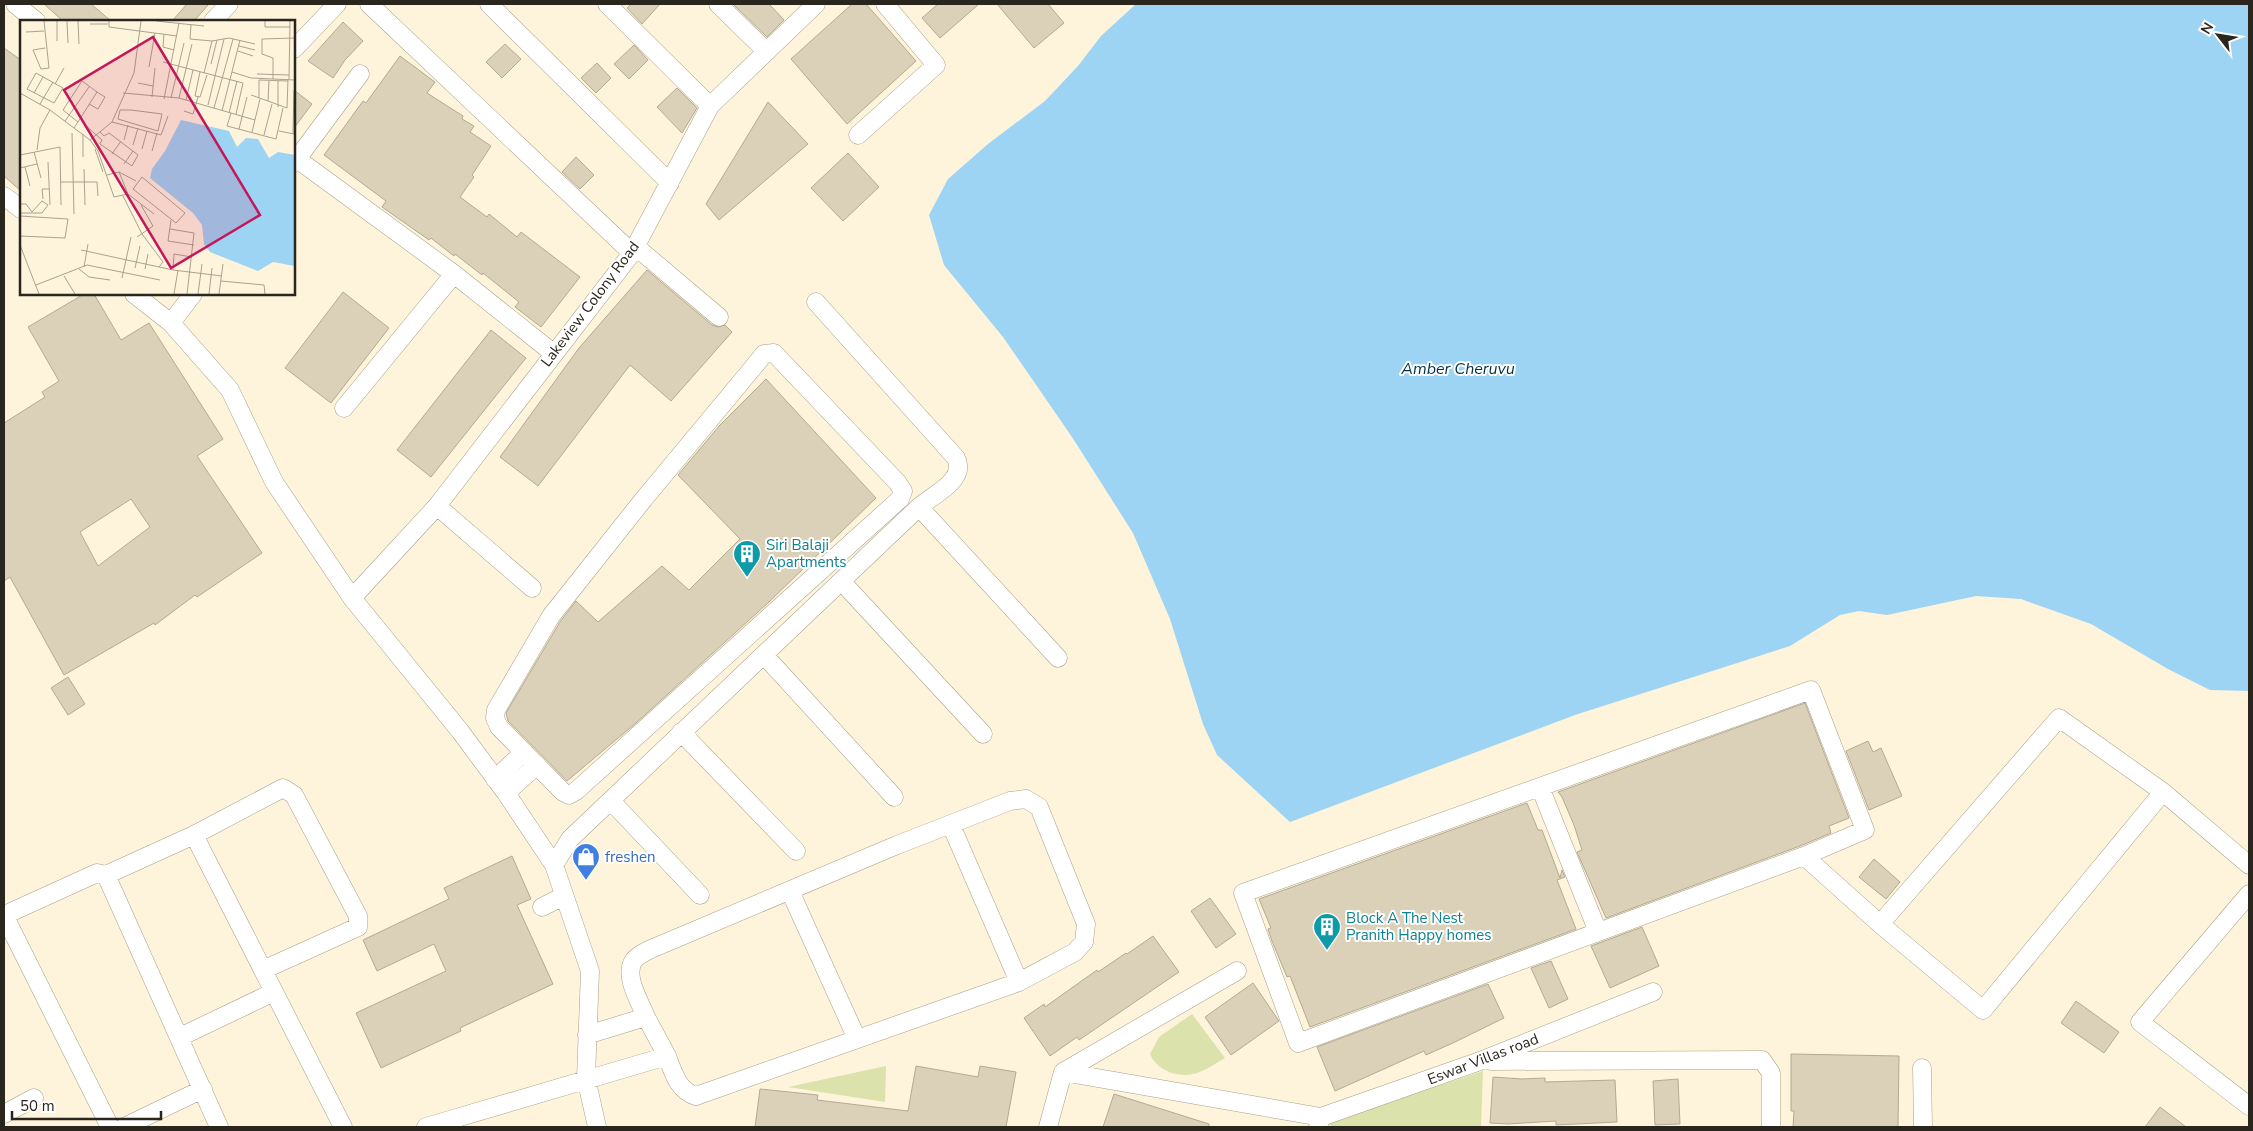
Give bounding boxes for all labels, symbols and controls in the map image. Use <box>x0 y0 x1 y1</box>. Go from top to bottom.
north arrow <box>2193 10 2243 60</box>
text: N <box>2196 19 2218 38</box>
inset map <box>20 20 295 295</box>
street label: Lakeview Colony Road <box>536 237 644 371</box>
water label: Amber Cheruvu <box>1400 358 1515 380</box>
place label: Siri Balaji Apartments <box>766 535 846 572</box>
building icon: Siri Balaji Apartments <box>732 539 762 578</box>
shop icon: freshen <box>571 842 601 881</box>
place label: freshen <box>605 847 655 867</box>
place label: Block A The Nest Pranith Happy homes <box>1346 908 1491 945</box>
building icon: Block A The Nest Pranith Happy homes <box>1312 912 1342 951</box>
street label: Eswar Villas road <box>1425 1029 1541 1089</box>
scale bar <box>12 1088 161 1120</box>
text: 50 m <box>20 1096 55 1116</box>

